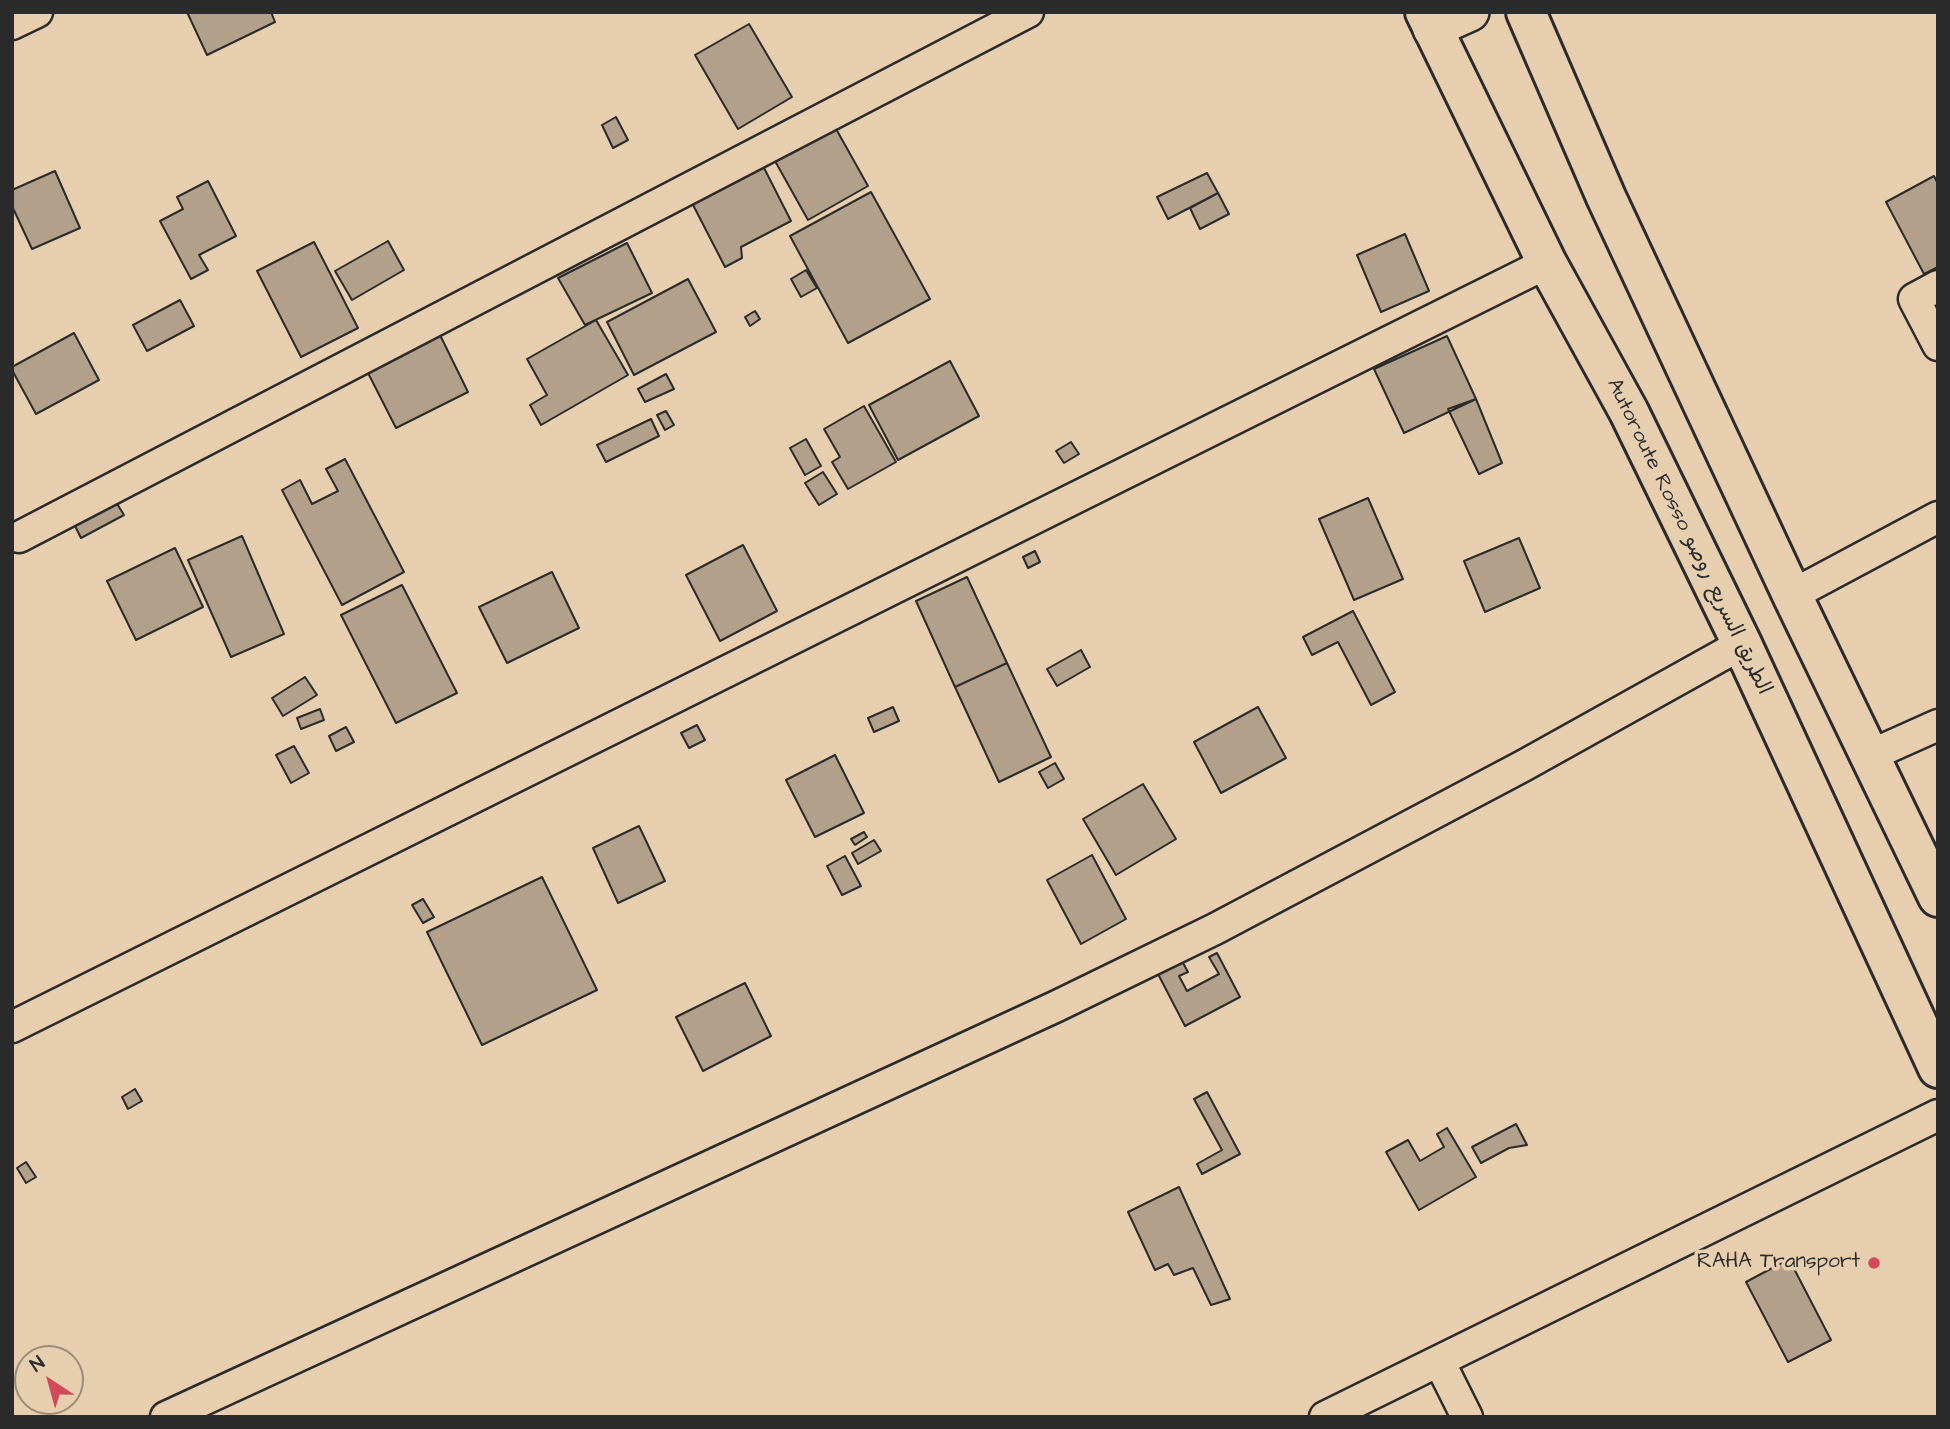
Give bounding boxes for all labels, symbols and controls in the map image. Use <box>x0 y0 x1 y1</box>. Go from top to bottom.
street label: Autoroute Rosso الطريق السريع روصو <box>1600 375 1776 699</box>
place label: RAHA Transport <box>1697 1250 1860 1276</box>
marker: RAHA Transport <box>1866 1255 1882 1271</box>
north arrow <box>14 1345 84 1415</box>
text: N <box>25 1350 50 1379</box>

